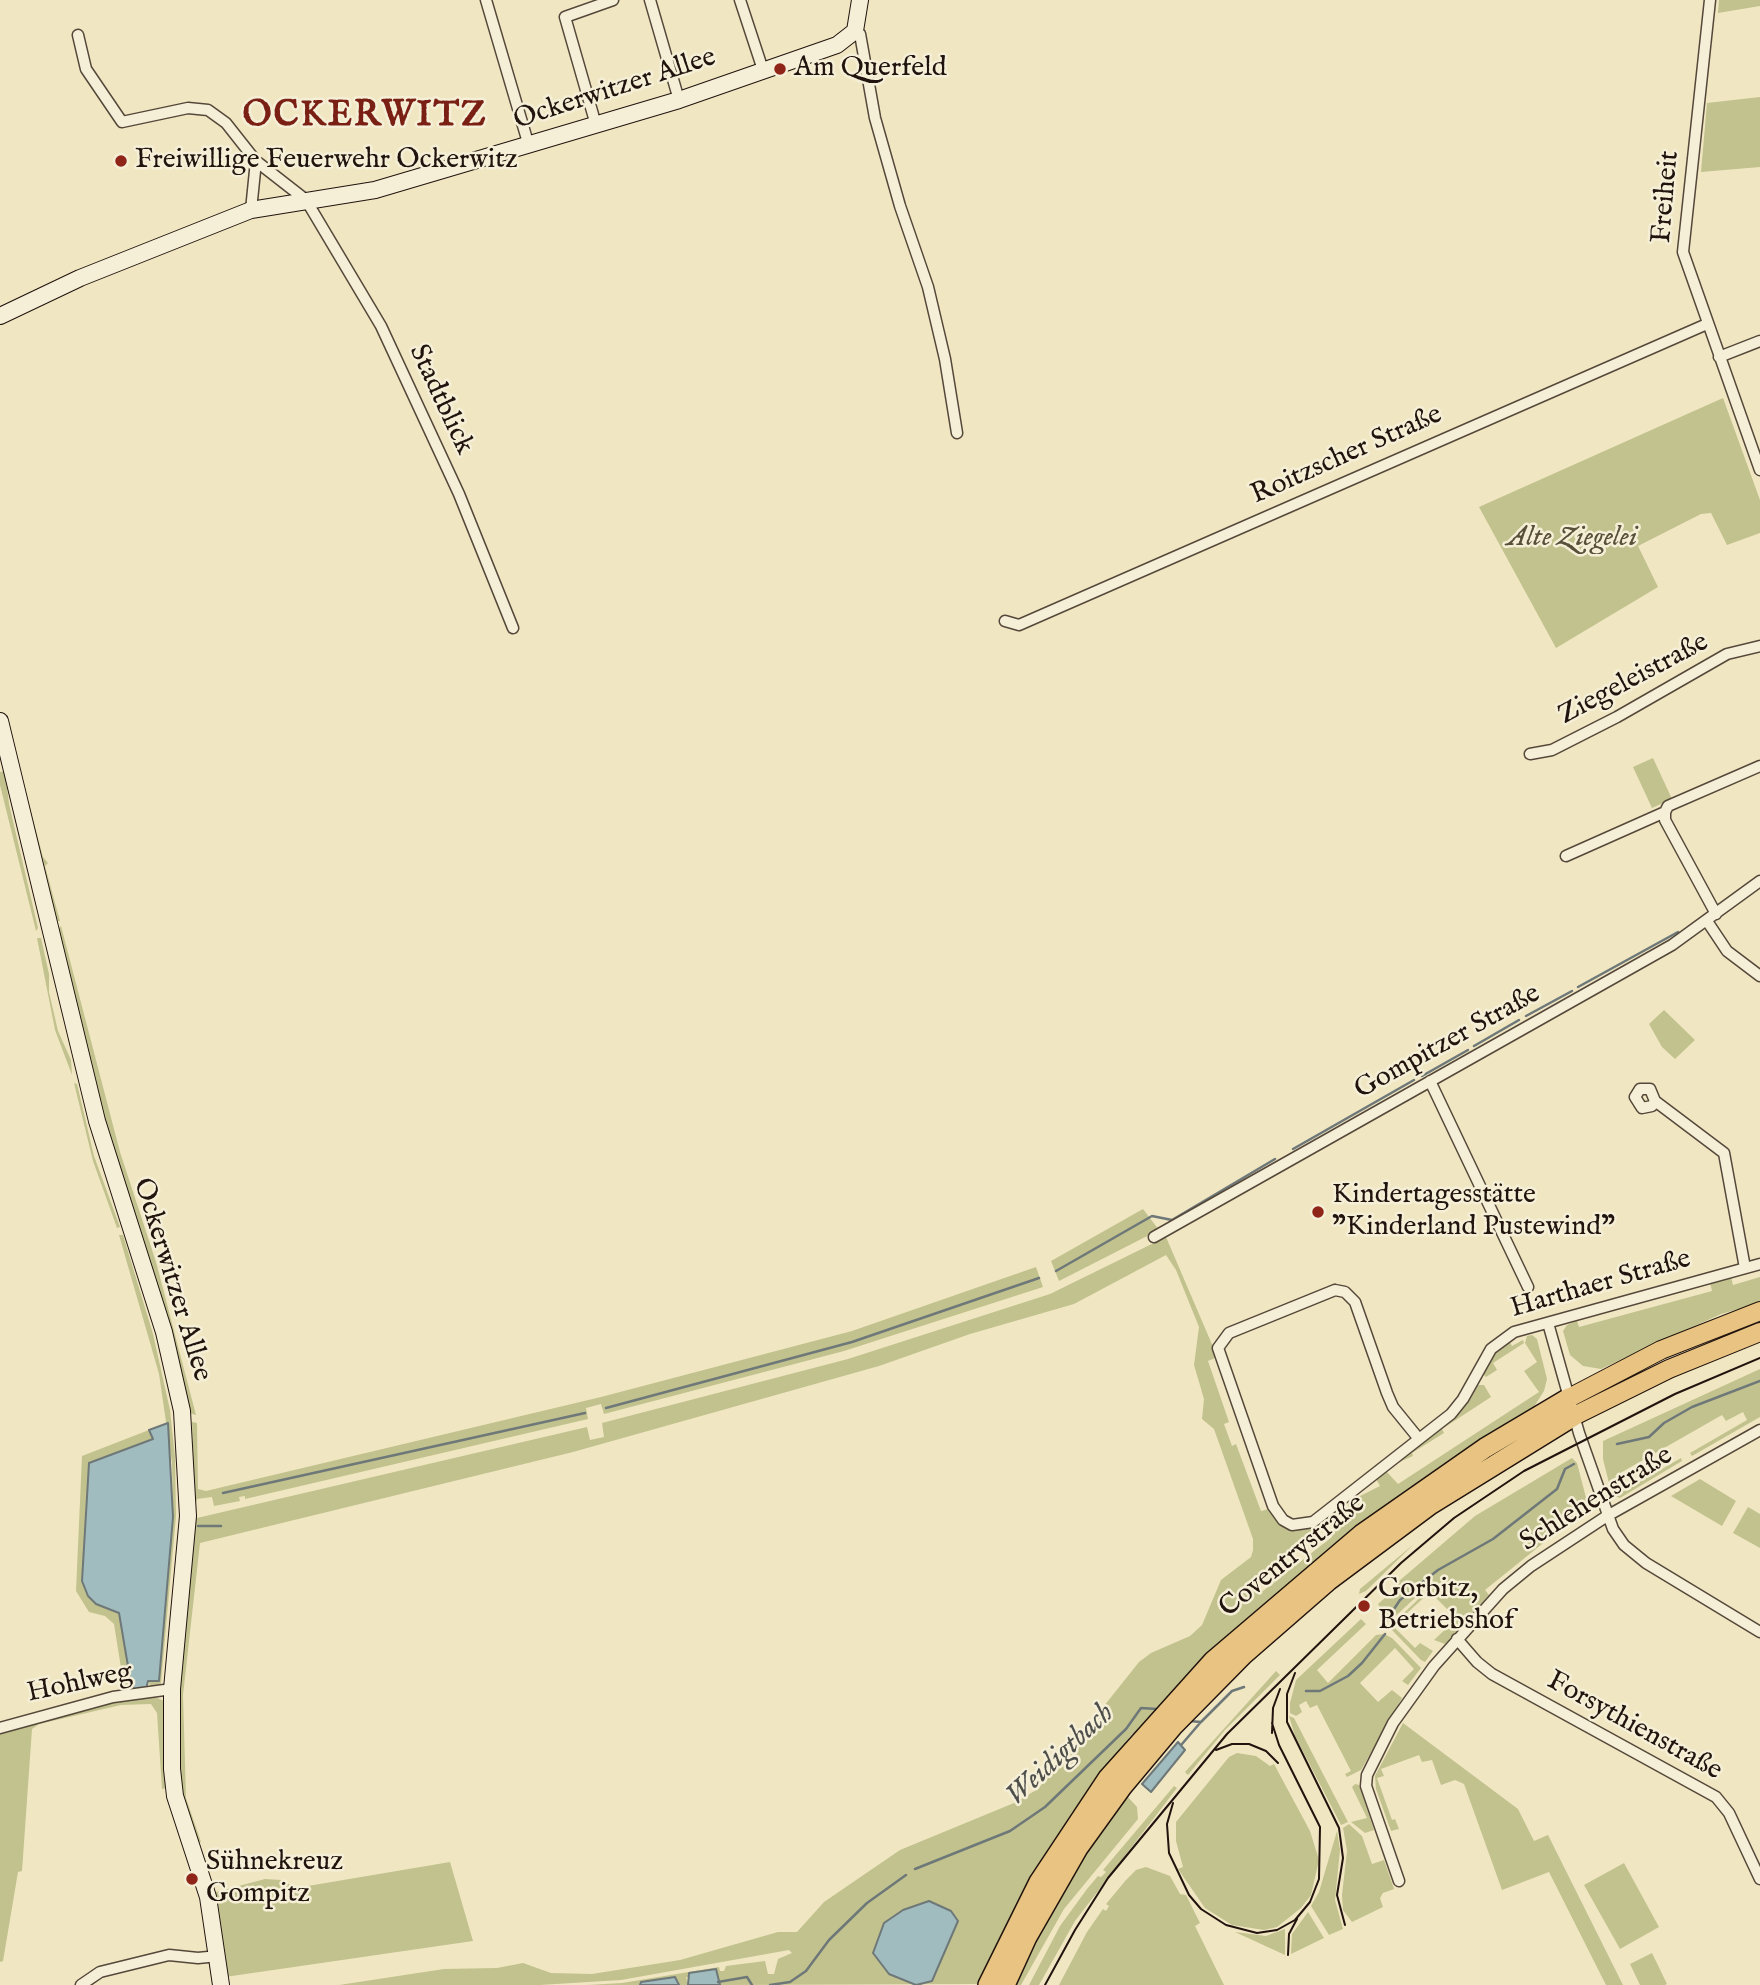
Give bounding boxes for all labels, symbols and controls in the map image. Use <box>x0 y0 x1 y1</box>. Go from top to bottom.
street label: Ockerwitzer Allee <box>510 41 720 139</box>
place label: Am Querfeld <box>794 52 947 86</box>
marker: Am Querfeld <box>772 61 788 77</box>
district label: OCKERWITZ <box>244 97 486 139</box>
place label: Freiwillige Feuerwehr Ockerwitz <box>135 144 518 178</box>
street label: Freiheit <box>1646 149 1688 245</box>
marker: Freiwillige Feuerwehr Ockerwitz <box>113 153 129 169</box>
street label: Stadtblick <box>400 340 480 460</box>
street label: Roitzscher Straße <box>1246 399 1448 513</box>
park label: Alte Ziegelei <box>1507 522 1637 556</box>
street label: Ziegeleistraße <box>1553 626 1715 734</box>
street label: Gompitzer Straße <box>1349 978 1547 1108</box>
street label: Ockerwitzer Allee <box>124 1174 218 1386</box>
place label: Kindertagesstätte "Kinderland Pustewind" <box>1332 1179 1615 1245</box>
marker: Kindertagesstätte "Kinderland Pustewind" <box>1310 1204 1326 1220</box>
street label: Harthaer Straße <box>1507 1243 1695 1327</box>
street label: Schlehenstraße <box>1515 1440 1679 1560</box>
street label: Coventrystraße <box>1213 1488 1373 1626</box>
place label: Gorbitz, Betriebshof <box>1378 1573 1514 1639</box>
marker: Gorbitz, Betriebshof <box>1356 1598 1372 1614</box>
street label: Hohlweg <box>24 1656 136 1712</box>
street label: Forsythienstraße <box>1540 1665 1728 1789</box>
water label: Weidigtbach <box>999 1697 1123 1815</box>
place label: Sühnekreuz Gompitz <box>206 1846 343 1912</box>
marker: Sühnekreuz Gompitz <box>184 1871 200 1887</box>

